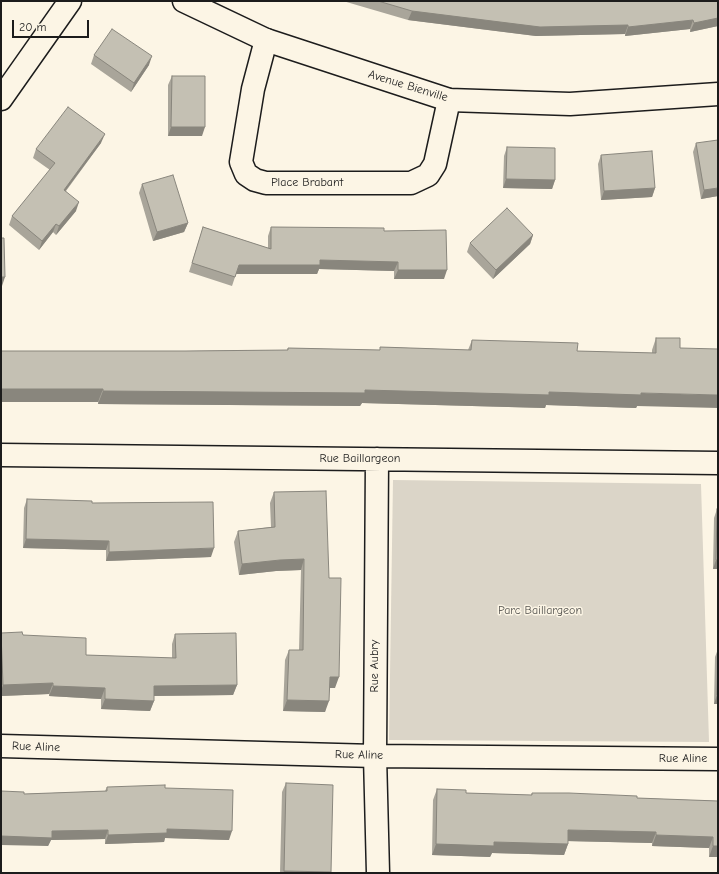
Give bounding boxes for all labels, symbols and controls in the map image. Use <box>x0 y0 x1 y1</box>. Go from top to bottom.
scale bar <box>14 12 91 38</box>
text: 20 m <box>19 20 47 34</box>
street label: Avenue Bienville <box>367 67 449 105</box>
street label: Place Brabant <box>271 176 343 190</box>
street label: Rue Baillargeon <box>320 452 400 466</box>
park label: Parc Baillargeon <box>498 604 582 618</box>
street label: Rue Aubry <box>368 640 382 692</box>
street label: Rue Aline <box>12 739 60 755</box>
street label: Rue Aline <box>335 747 383 763</box>
street label: Rue Aline <box>659 752 707 766</box>

